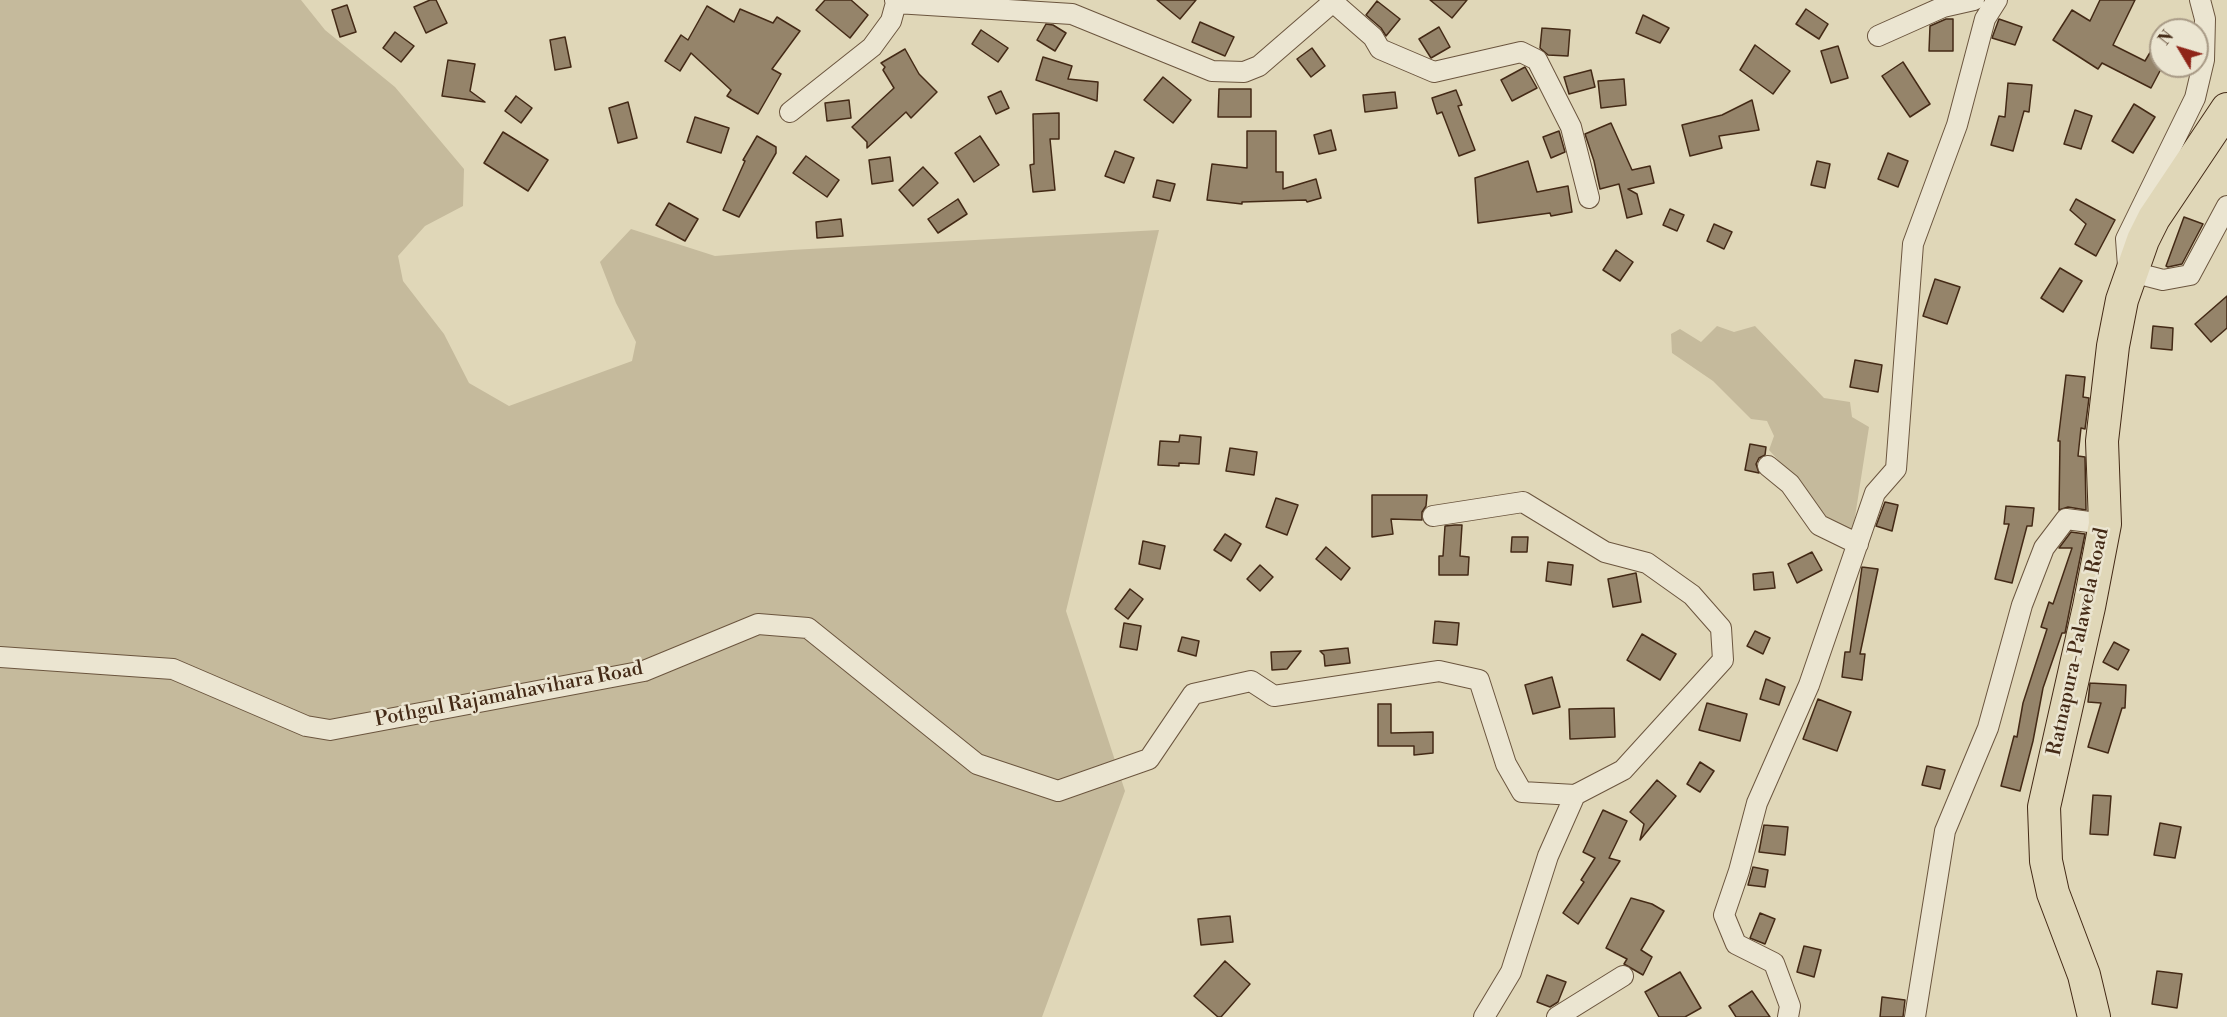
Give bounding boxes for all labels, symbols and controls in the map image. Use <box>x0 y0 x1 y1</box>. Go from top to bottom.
north arrow <box>2149 18 2209 78</box>
text: N <box>2155 27 2178 49</box>
street label: Ratnapura-Palawela Road <box>2043 526 2115 758</box>
street label: Pothgul Rajamahavihara Road <box>373 657 645 733</box>

